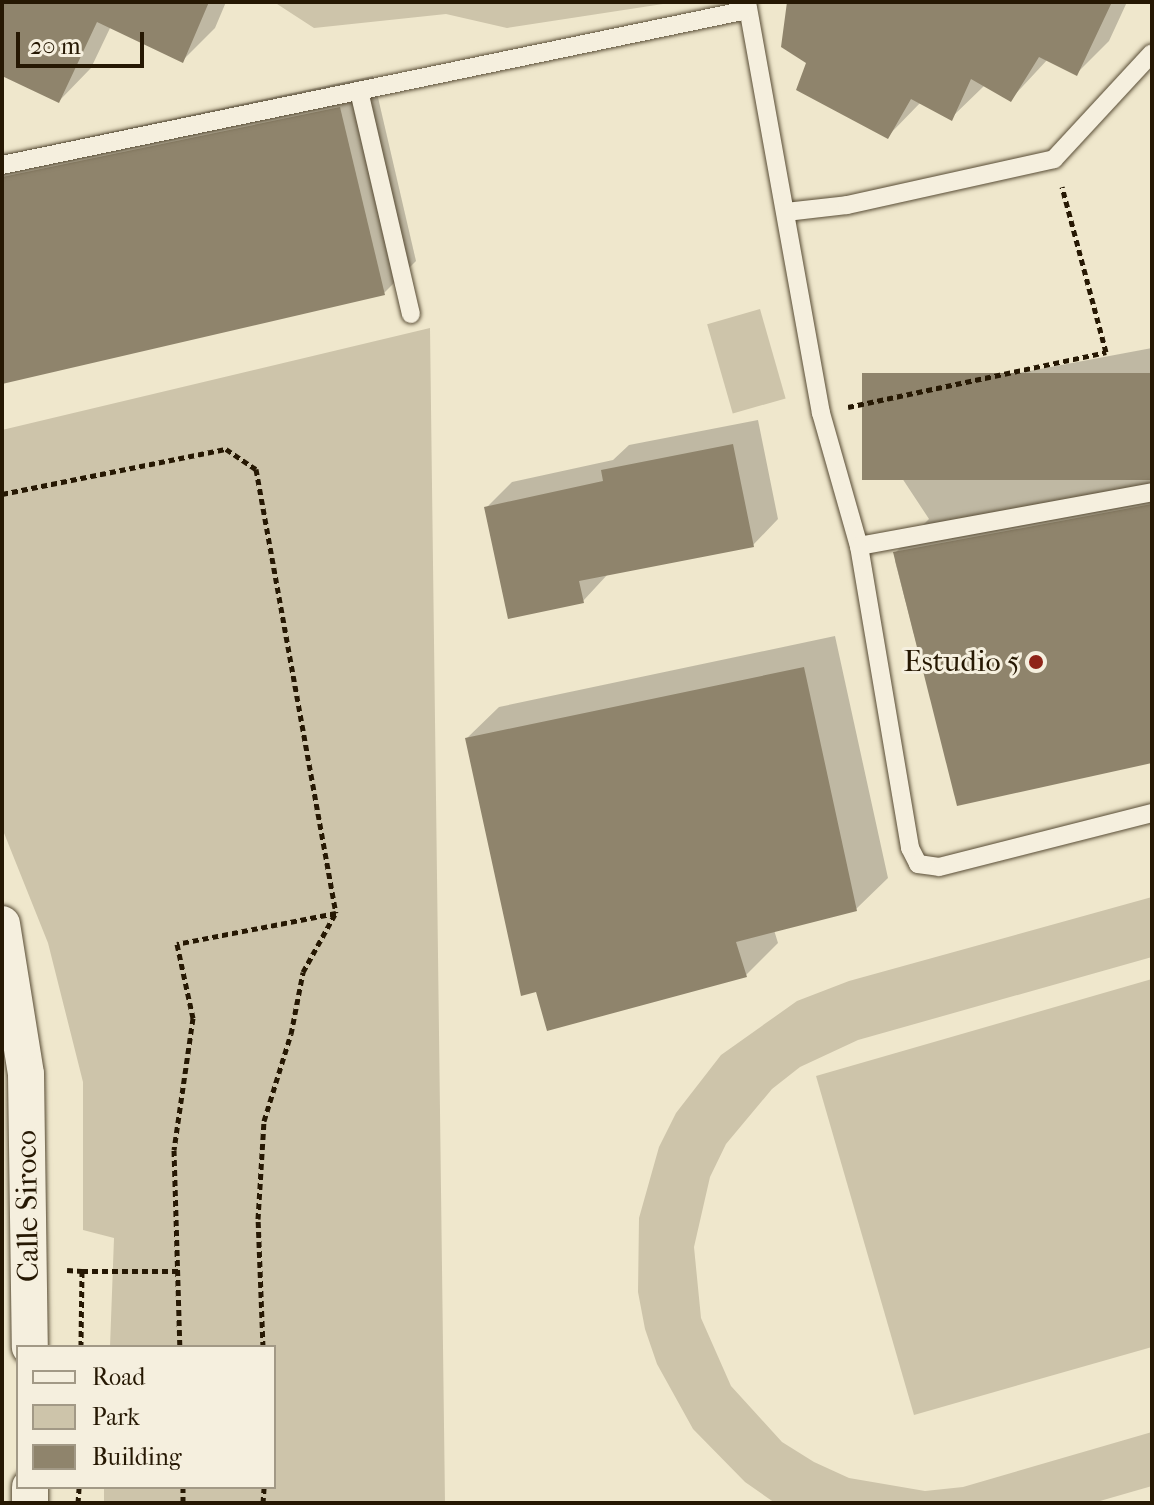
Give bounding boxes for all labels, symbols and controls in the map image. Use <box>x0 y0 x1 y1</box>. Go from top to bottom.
scale bar <box>20 16 148 66</box>
text: 20 m <box>30 32 81 60</box>
place label: Estudio 5 <box>903 644 1020 680</box>
marker: Estudio 5 <box>1027 653 1045 671</box>
street label: Calle Siroco <box>9 1130 47 1282</box>
legend <box>16 1345 276 1489</box>
text: Road <box>92 1363 145 1391</box>
text: Park <box>92 1403 140 1431</box>
text: Building <box>92 1443 182 1471</box>

